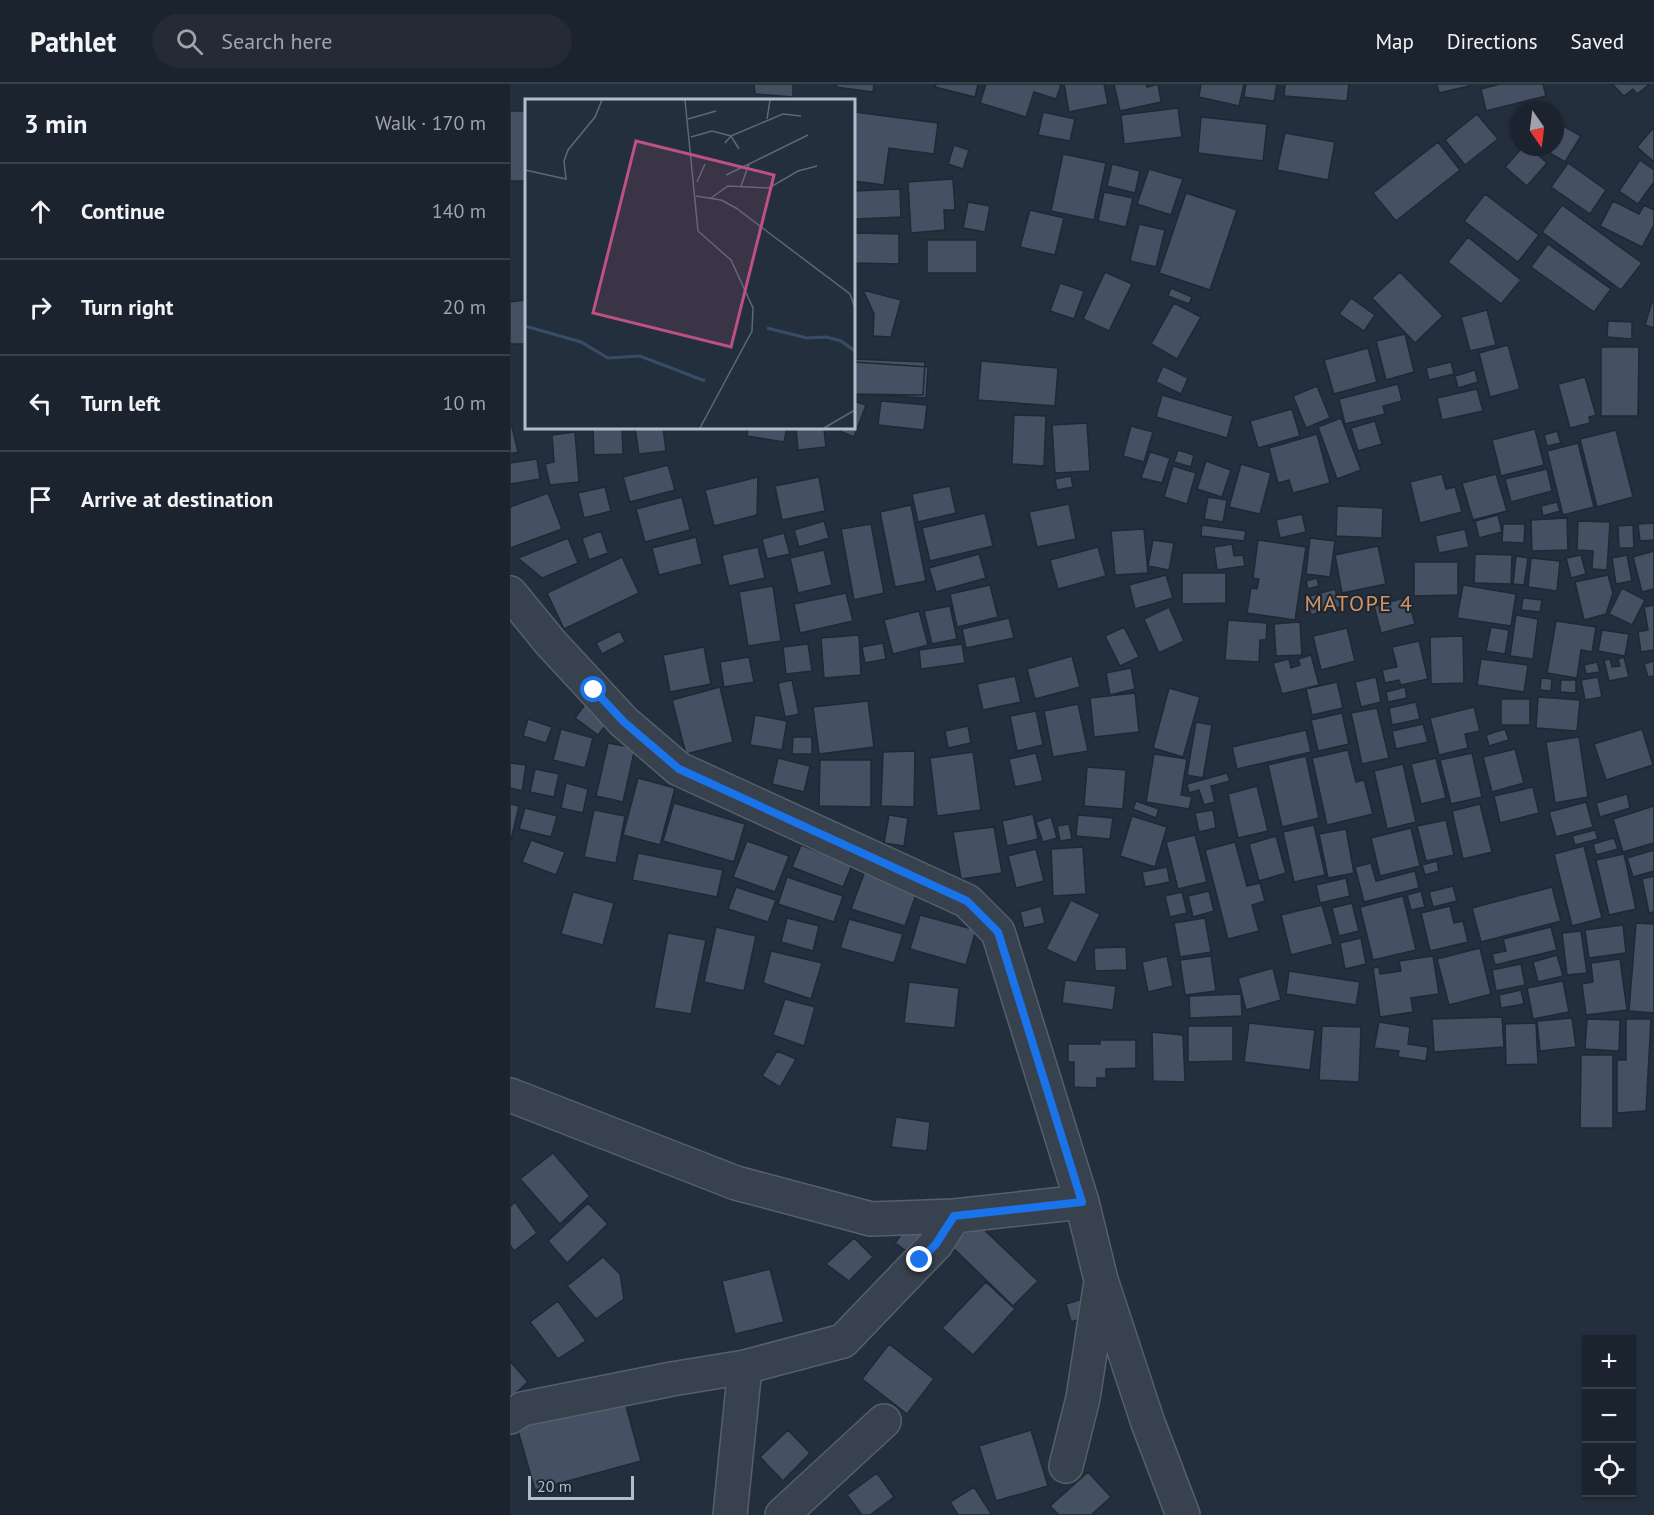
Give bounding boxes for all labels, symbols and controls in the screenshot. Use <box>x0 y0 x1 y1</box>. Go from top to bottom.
search box <box>152 14 572 68</box>
text: Pathlet <box>30 23 116 60</box>
icon: search <box>173 25 206 58</box>
text: Search here <box>221 27 332 55</box>
text: Map <box>1375 28 1414 55</box>
text: Directions <box>1447 28 1538 55</box>
text: Saved <box>1571 28 1624 55</box>
inset map <box>525 99 855 429</box>
north arrow <box>1510 102 1564 156</box>
text: 3 min <box>24 107 87 140</box>
text: Walk · 170 m <box>375 110 486 136</box>
icon: ahead <box>24 195 57 228</box>
text: Continue <box>81 197 165 225</box>
text: 140 m <box>432 198 486 224</box>
icon: right <box>24 291 57 324</box>
text: Turn right <box>81 293 173 321</box>
text: 20 m <box>443 294 486 320</box>
icon: left <box>24 387 57 420</box>
text: Turn left <box>81 389 161 417</box>
text: 10 m <box>443 390 486 416</box>
icon: arrive <box>24 483 57 516</box>
text: Arrive at destination <box>81 485 273 513</box>
district label: MATOPE 4 <box>1305 589 1413 617</box>
route start <box>580 676 606 702</box>
route end <box>906 1246 932 1272</box>
map controls <box>1582 1335 1636 1497</box>
button: + <box>1582 1335 1636 1389</box>
button: − <box>1582 1389 1636 1443</box>
button: locate <box>1582 1443 1636 1497</box>
scale bar <box>528 1473 634 1500</box>
text: 20 m <box>537 1476 572 1496</box>

